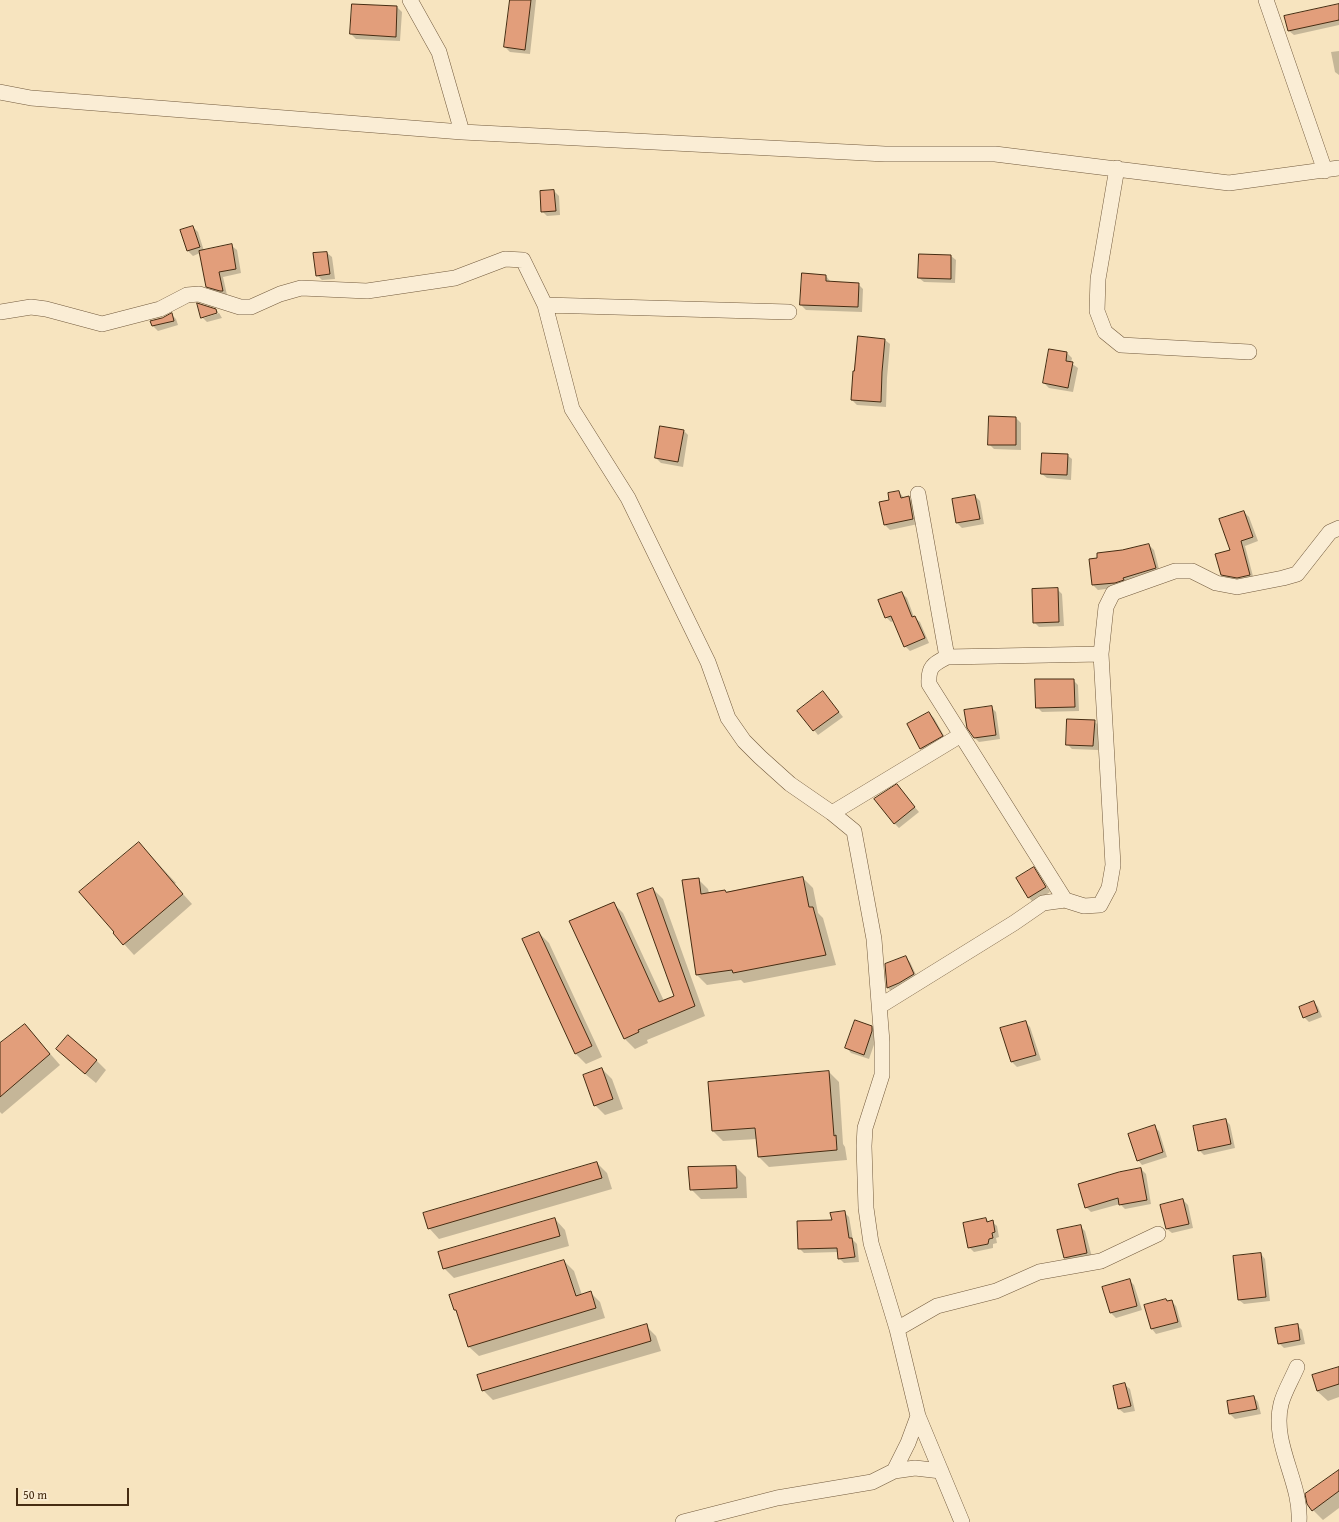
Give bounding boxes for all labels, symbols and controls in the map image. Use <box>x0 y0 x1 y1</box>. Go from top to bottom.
scale bar <box>18 1480 131 1506</box>
text: 50 m <box>23 1486 47 1503</box>

